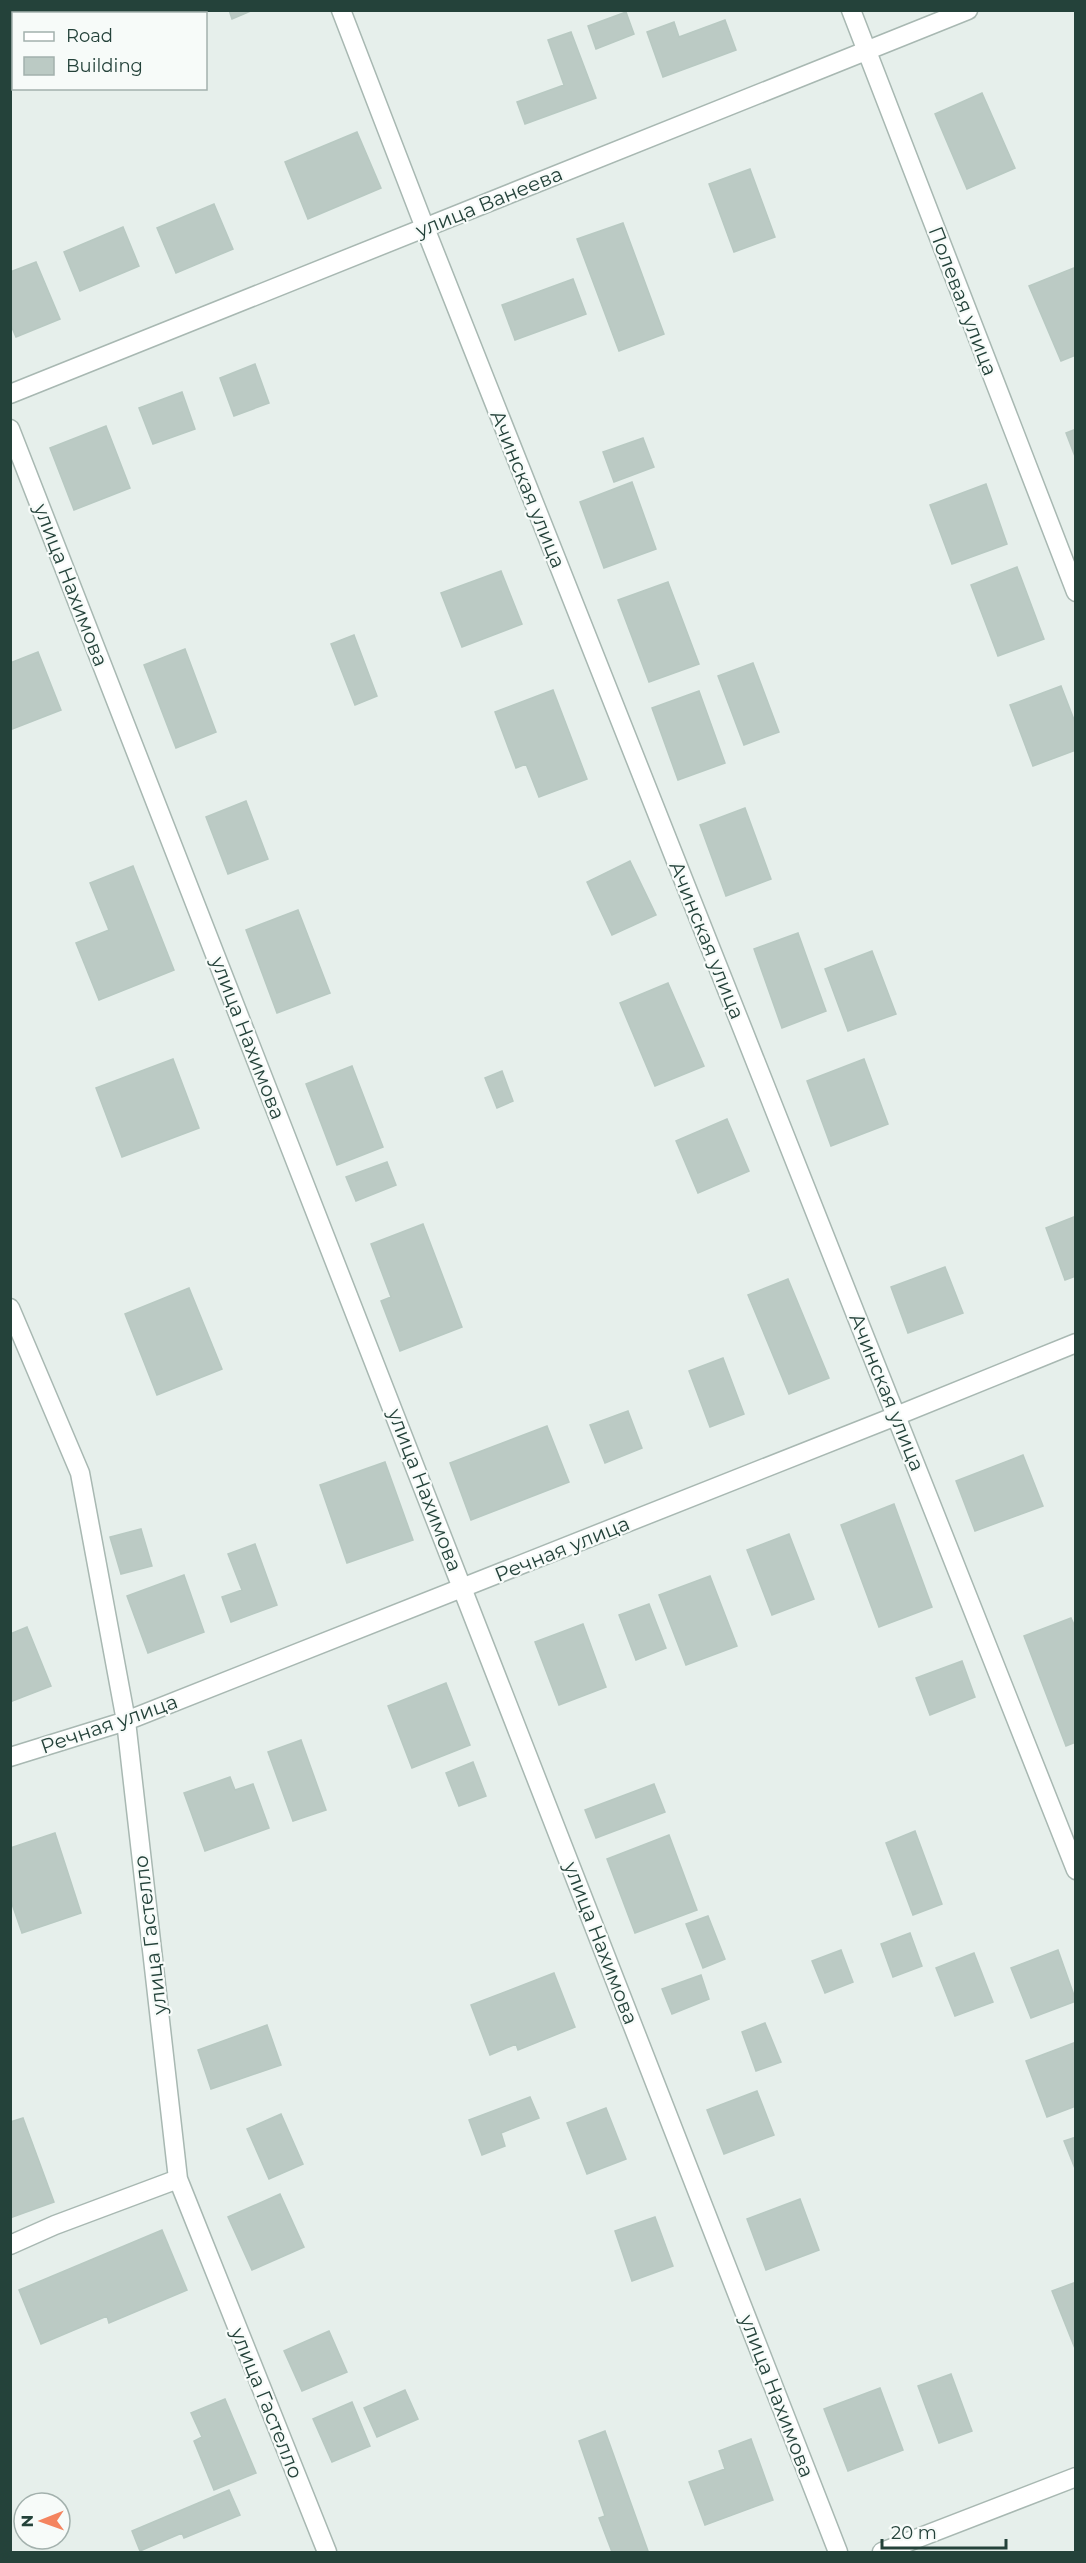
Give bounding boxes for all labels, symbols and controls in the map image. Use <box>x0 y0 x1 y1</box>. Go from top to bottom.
legend <box>12 12 207 90</box>
text: Road <box>66 25 113 47</box>
text: Building <box>66 55 143 77</box>
street label: улица Ванеева <box>411 162 566 243</box>
street label: Полевая улица <box>924 223 1002 379</box>
street label: Ачинская улица <box>485 407 571 571</box>
street label: улица Нахимова <box>29 499 113 670</box>
street label: Ачинская улица <box>664 858 750 1022</box>
street label: улица Нахимова <box>206 952 290 1123</box>
street label: Ачинская улица <box>844 1310 930 1474</box>
street label: улица Нахимова <box>383 1404 467 1575</box>
street label: Речная улица <box>491 1511 633 1587</box>
street label: Речная улица <box>37 1689 181 1759</box>
street label: улица Гастелло <box>128 1854 172 2017</box>
street label: улица Нахимова <box>559 1857 643 2028</box>
street label: улица Нахимова <box>735 2310 819 2481</box>
street label: улица Гастелло <box>225 2323 308 2482</box>
north arrow <box>12 2491 72 2551</box>
scale bar <box>882 2512 1006 2550</box>
text: N <box>18 2515 37 2528</box>
text: 20 m <box>891 2522 937 2544</box>

